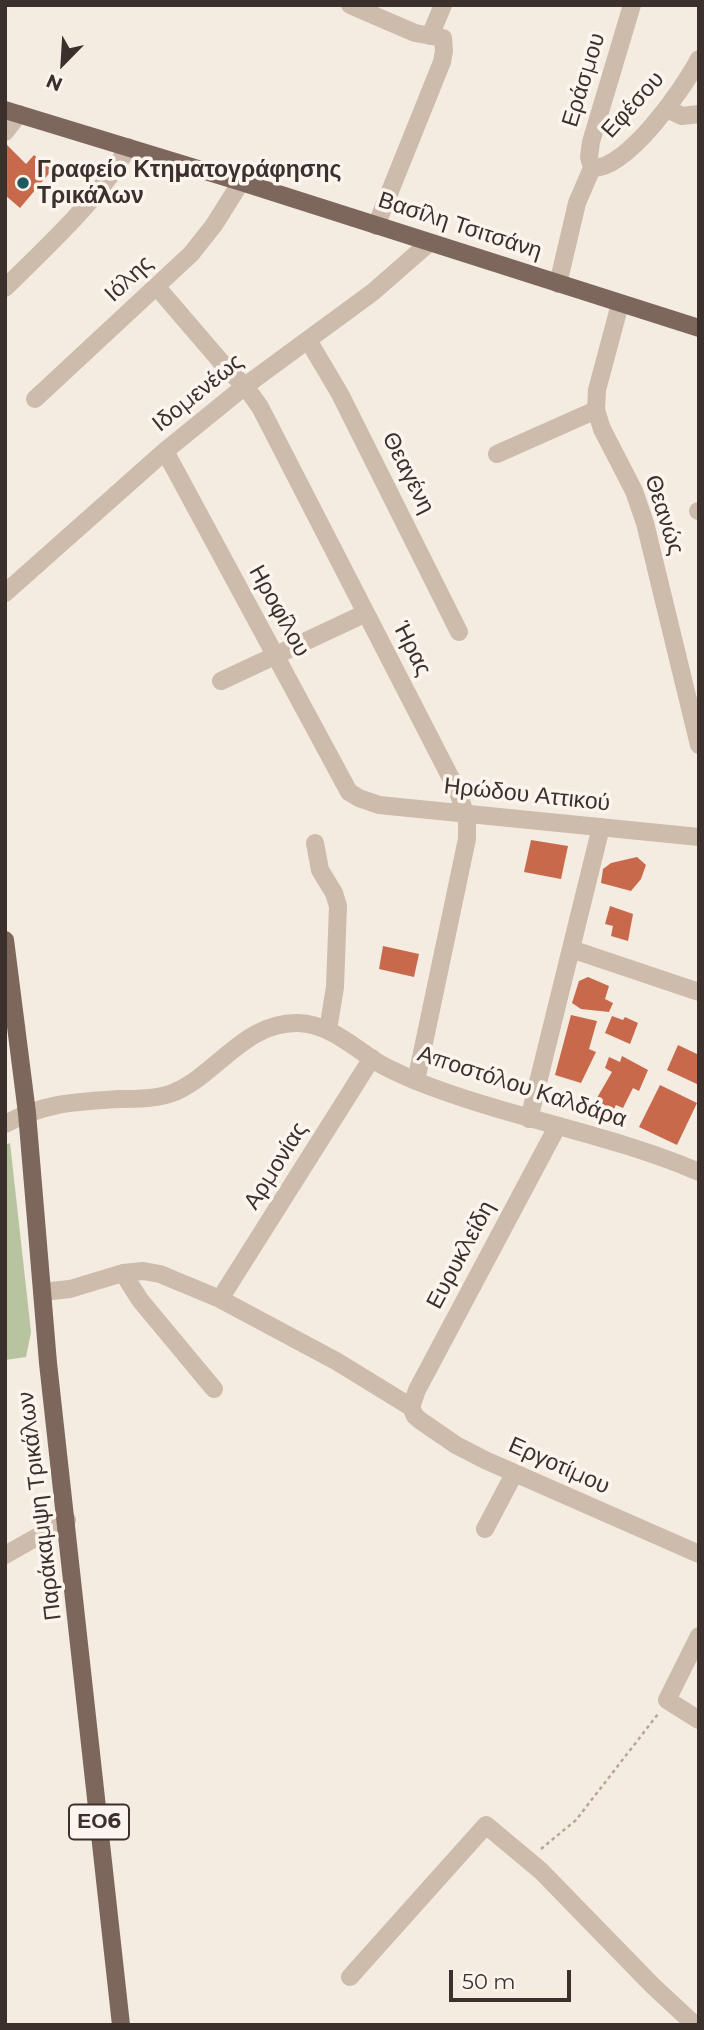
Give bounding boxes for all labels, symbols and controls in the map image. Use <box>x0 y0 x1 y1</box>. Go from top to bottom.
north arrow <box>28 28 98 98</box>
street label: Εράσμου <box>557 30 611 130</box>
street label: Εφέσου <box>596 66 670 144</box>
text: N <box>43 69 66 96</box>
place label: Γραφείο Κτηματογράφησης Τρικάλων <box>37 156 342 210</box>
marker: Γραφείο Κτηματογράφησης Τρικάλων <box>15 175 31 191</box>
street label: Βασίλη Τσιτσάνη <box>375 187 545 265</box>
street label: Ιόλης <box>99 250 159 308</box>
street label: Ιδομενέως <box>147 348 249 438</box>
street label: Θεαγένη <box>376 428 440 518</box>
street label: Θεανώς <box>638 472 690 558</box>
street label: Ηροφίλου <box>243 560 315 662</box>
street label: Ήρας <box>387 617 437 681</box>
street label: Ηρώδου Αττικού <box>442 773 612 817</box>
street label: Αποστόλου Καλδάρα <box>414 1040 630 1134</box>
street label: Αρμονίας <box>238 1117 314 1215</box>
street label: Ευρυκλείδη <box>421 1196 501 1314</box>
street label: Παράκαμψη Τρικάλων <box>12 1390 68 1622</box>
street label: Εργοτίμου <box>504 1432 614 1500</box>
road number: ΕΟ6 <box>69 1804 129 1840</box>
scale bar <box>452 1956 574 2000</box>
text: 50 m <box>462 1969 516 1994</box>

